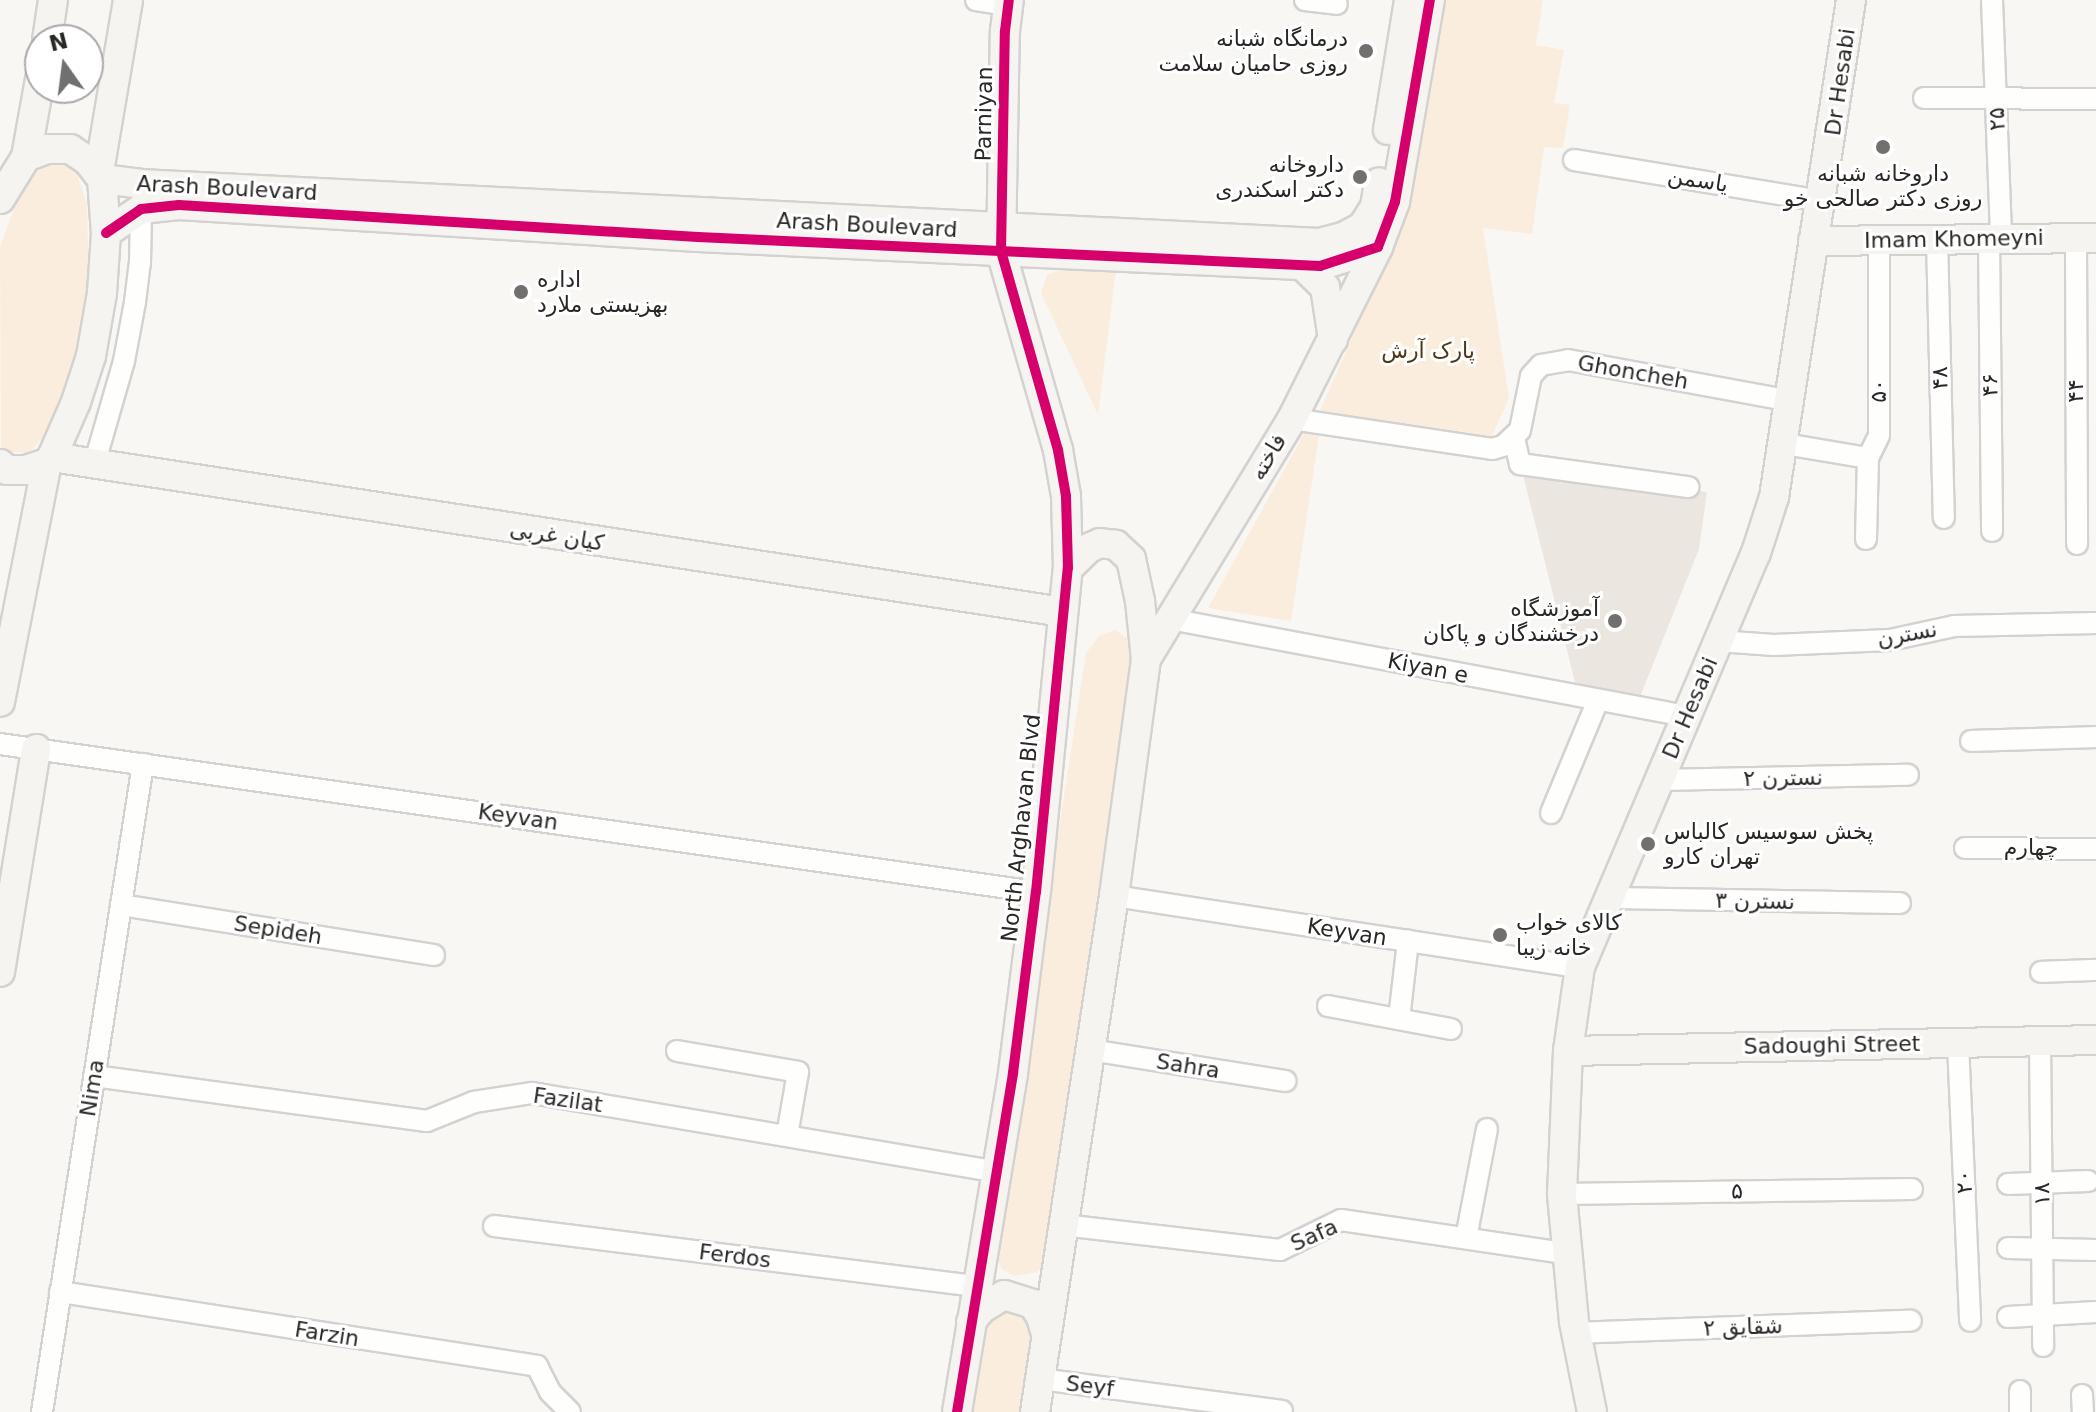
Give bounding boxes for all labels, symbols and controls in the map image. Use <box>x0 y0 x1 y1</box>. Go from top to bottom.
north arrow <box>24 24 104 104</box>
place label: درمانگاه شبانه روزی حامیان سلامت <box>1158 25 1348 76</box>
street label: Dr Hesabi <box>1819 27 1861 137</box>
text: N <box>47 28 71 57</box>
marker: درمانگاه شبانه روزی حامیان سلامت <box>1355 40 1377 62</box>
street label: Parniyan <box>970 66 998 162</box>
street label: ۲۵ <box>1983 107 2011 131</box>
marker: داروخانه شبانه روزی دکتر صالحی خو <box>1874 138 1892 156</box>
place label: داروخانه دکتر اسکندری <box>1215 151 1344 202</box>
place label: داروخانه شبانه روزی دکتر صالحی خو <box>1784 160 1982 212</box>
street label: یاسمن <box>1666 162 1730 198</box>
marker: داروخانه دکتر اسکندری <box>1351 168 1369 186</box>
street label: Arash Boulevard <box>136 170 318 206</box>
street label: Arash Boulevard <box>776 207 958 243</box>
street label: Imam Khomeyni <box>1864 224 2044 254</box>
place label: اداره بهزیستی ملارد <box>537 266 668 318</box>
marker: اداره بهزیستی ملارد <box>512 283 530 301</box>
park label: پارک آرش <box>1381 338 1475 364</box>
street label: Ghoncheh <box>1576 349 1690 395</box>
street label: ۴۸ <box>1927 366 1953 390</box>
street label: ۴۶ <box>1977 373 2003 397</box>
street label: ۵۰ <box>1866 379 1892 403</box>
street label: ۴۴ <box>2063 379 2089 403</box>
street label: فاخته <box>1244 429 1292 485</box>
street label: کیان غربی <box>508 516 606 556</box>
place label: آموزشگاه درخشندگان و پاکان <box>1423 595 1599 646</box>
marker: آموزشگاه درخشندگان و پاکان <box>1606 612 1624 630</box>
street label: نسترن <box>1875 616 1939 652</box>
street label: Kiyan e <box>1385 647 1471 689</box>
street label: Dr Hesabi <box>1657 653 1723 763</box>
street label: North Arghavan Blvd <box>996 713 1046 943</box>
street label: نسترن ۲ <box>1743 764 1823 792</box>
street label: Keyvan <box>476 798 560 836</box>
place label: پخش سوسیس کالباس تهران کارو <box>1664 818 1873 870</box>
marker: پخش سوسیس کالباس تهران کارو <box>1639 835 1657 853</box>
street label: چهارم <box>2004 835 2058 861</box>
street label: نسترن ۳ <box>1715 887 1795 915</box>
place label: کالای خواب خانه زیبا <box>1516 909 1622 960</box>
street label: Sepideh <box>232 910 324 950</box>
street label: Keyvan <box>1305 913 1389 951</box>
marker: کالای خواب خانه زیبا <box>1491 926 1509 944</box>
street label: Sadoughi Street <box>1743 1030 1921 1060</box>
street label: Sahra <box>1154 1048 1222 1084</box>
street label: Nima <box>74 1058 110 1118</box>
street label: Fazilat <box>532 1082 604 1118</box>
street label: ۲۰ <box>1950 1170 1978 1194</box>
street label: ۵ <box>1731 1178 1743 1204</box>
street label: ۱۸ <box>2029 1182 2055 1206</box>
street label: Safa <box>1286 1213 1342 1257</box>
street label: Ferdos <box>697 1238 773 1274</box>
street label: شقایق ۲ <box>1703 1312 1783 1342</box>
street label: Farzin <box>293 1316 361 1352</box>
street label: Seyf <box>1064 1370 1116 1402</box>

